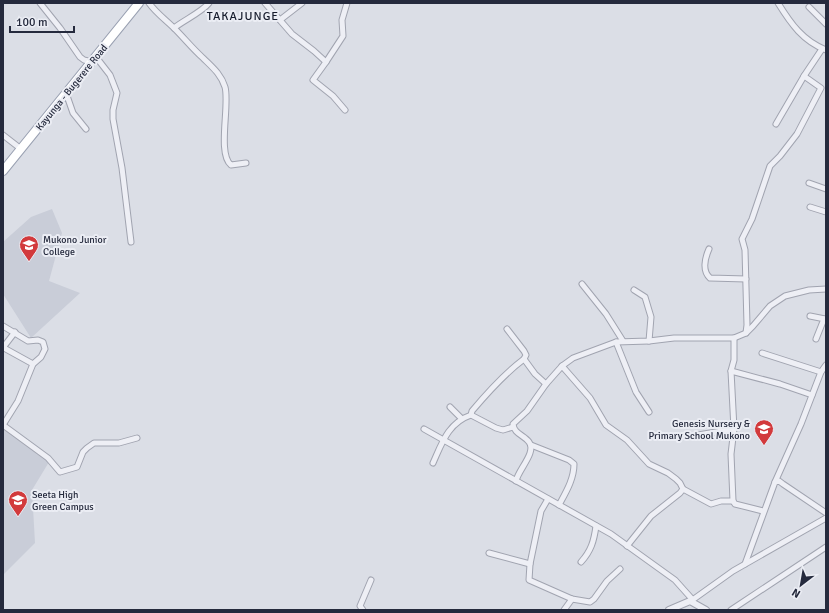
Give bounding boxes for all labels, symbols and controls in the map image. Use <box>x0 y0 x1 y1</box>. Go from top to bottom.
scale bar <box>10 8 74 34</box>
district label: TAKAJUNGE <box>207 9 279 24</box>
text: 100 m <box>16 15 48 30</box>
street label: Kayunga - Bugerere Road <box>33 42 110 133</box>
school or university icon: Mukono Junior College <box>18 234 40 262</box>
place label: Mukono Junior College <box>43 234 107 258</box>
place label: Genesis Nursery & Primary School Mukono <box>649 418 751 442</box>
school or university icon: Genesis Nursery & Primary School Mukono <box>753 418 775 446</box>
school or university icon: Seeta High Green Campus <box>7 489 29 517</box>
place label: Seeta High Green Campus <box>32 489 94 513</box>
north arrow <box>781 565 821 605</box>
text: N <box>789 586 803 601</box>

